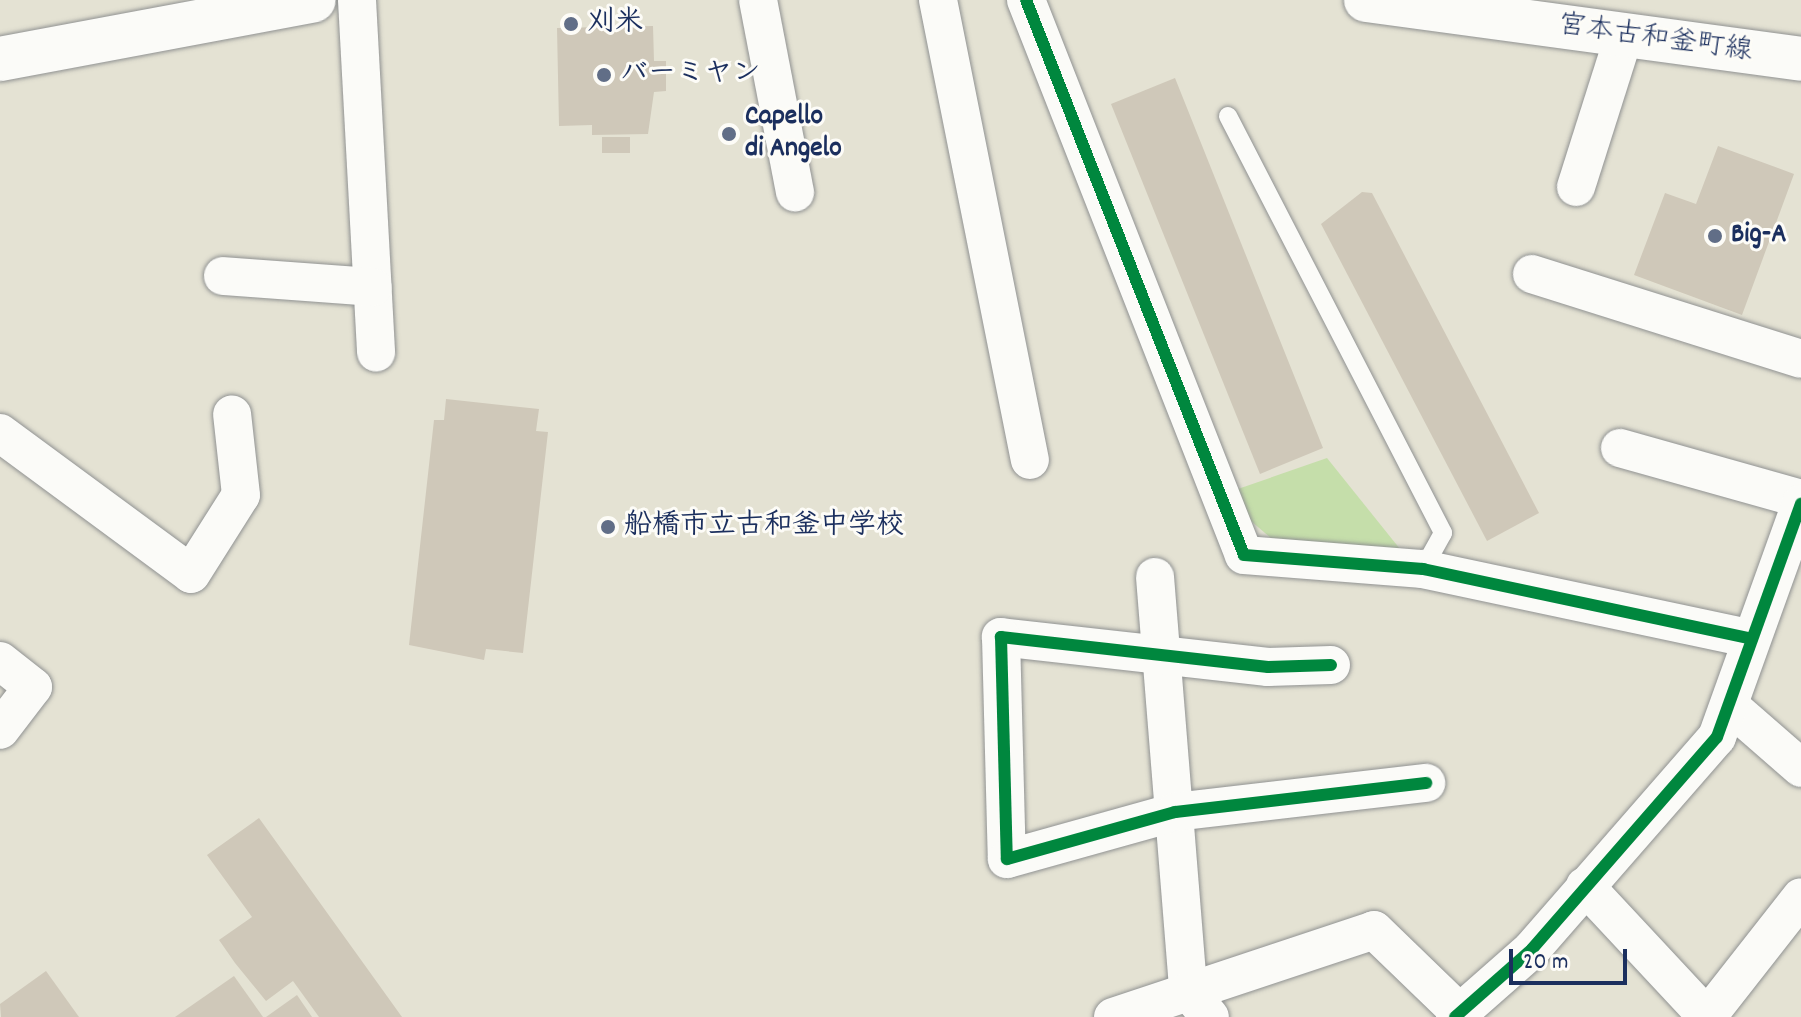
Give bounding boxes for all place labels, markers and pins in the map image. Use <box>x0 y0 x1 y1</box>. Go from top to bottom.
place label: 刈米 <box>587 7 643 41</box>
marker: 刈米 <box>562 15 580 33</box>
place label: バーミヤン <box>620 58 760 92</box>
marker: バーミヤン <box>595 66 613 84</box>
place label: Capello di Angelo <box>745 101 842 167</box>
marker: Capello di Angelo <box>720 125 738 143</box>
place label: Big-A <box>1731 219 1787 253</box>
marker: Big-A <box>1706 227 1724 245</box>
place label: 船橋市立古和釜中学校 <box>624 510 904 544</box>
marker: 船橋市立古和釜中学校 <box>599 518 617 536</box>

